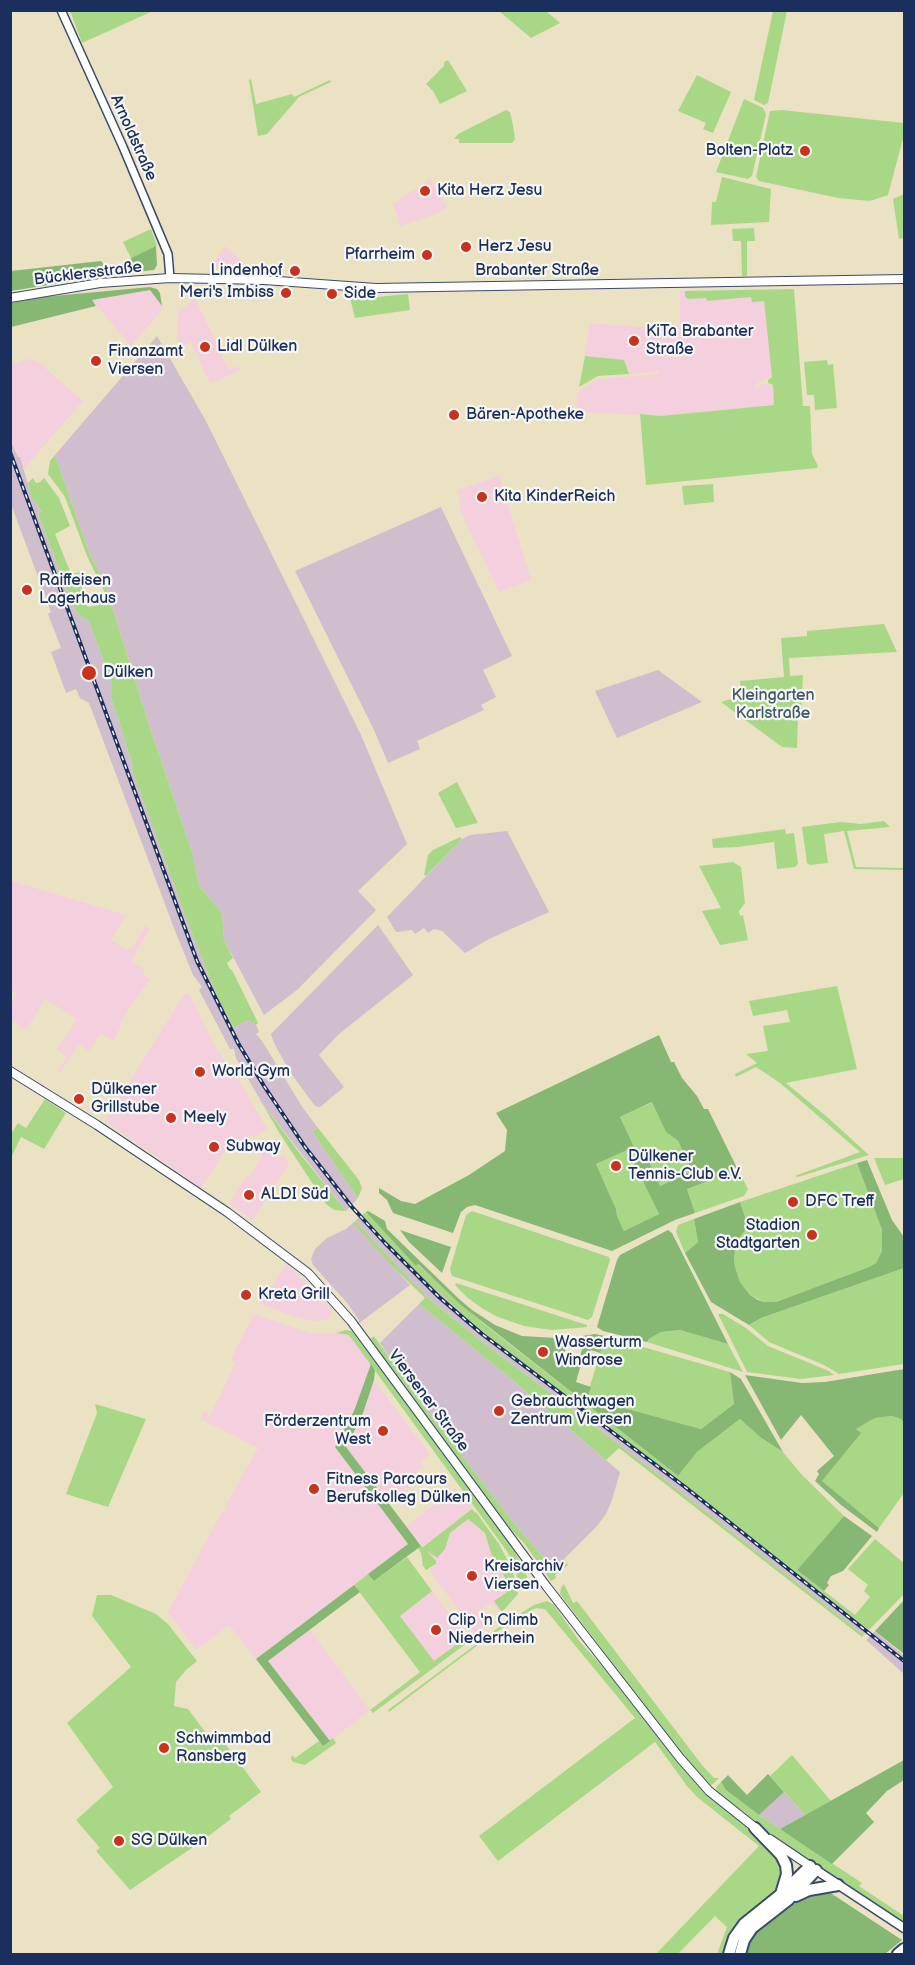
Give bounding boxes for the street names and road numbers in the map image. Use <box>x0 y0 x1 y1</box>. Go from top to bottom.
street label: Arnoldstraße <box>106 92 160 184</box>
street label: Bücklersstraße <box>33 258 143 290</box>
street label: Brabanter Straße <box>475 261 599 281</box>
street label: Viersener Straße <box>383 1346 473 1456</box>

